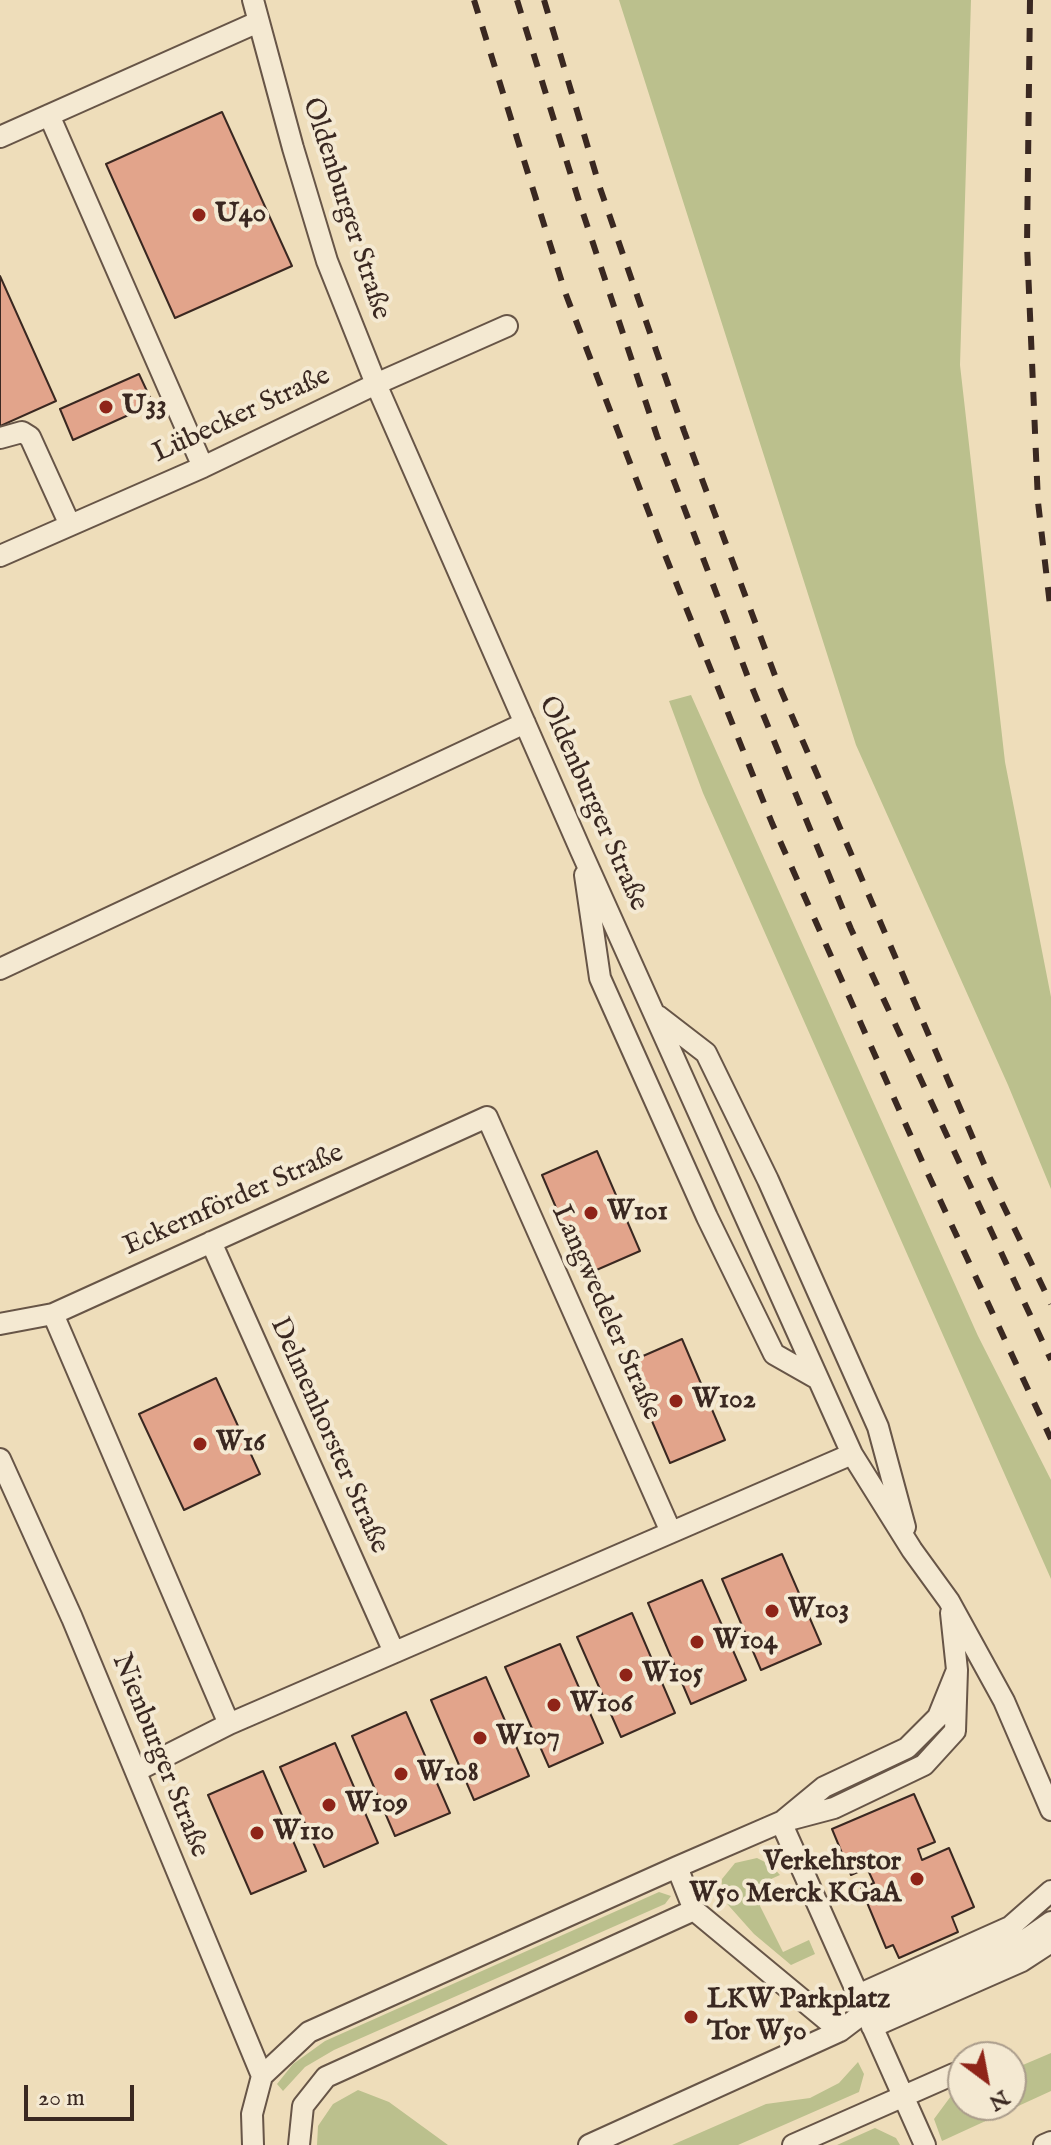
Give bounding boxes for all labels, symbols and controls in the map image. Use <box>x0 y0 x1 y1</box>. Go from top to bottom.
street label: Oldenburger Straße <box>293 94 397 324</box>
place label: U40 <box>215 198 266 232</box>
marker: U40 <box>190 206 208 224</box>
street label: Lübecker Straße <box>148 360 336 472</box>
place label: U33 <box>122 390 167 424</box>
marker: U33 <box>97 398 115 416</box>
street label: Oldenburger Straße <box>530 692 654 916</box>
street label: Eckernförder Straße <box>119 1137 349 1265</box>
place label: W101 <box>607 1196 668 1230</box>
street label: Langwedeler Straße <box>543 1200 667 1426</box>
marker: W101 <box>582 1204 600 1222</box>
street label: Delmenhorster Straße <box>261 1313 395 1559</box>
place label: W102 <box>692 1384 756 1418</box>
marker: W102 <box>667 1392 685 1410</box>
place label: W16 <box>216 1427 265 1461</box>
marker: W16 <box>191 1435 209 1453</box>
place label: W103 <box>788 1594 849 1628</box>
marker: W103 <box>763 1602 781 1620</box>
place label: W104 <box>713 1625 777 1659</box>
marker: W104 <box>688 1633 706 1651</box>
street label: Nienburger Straße <box>103 1649 215 1863</box>
place label: W105 <box>642 1658 703 1692</box>
marker: W105 <box>617 1666 635 1684</box>
place label: W106 <box>570 1688 633 1722</box>
marker: W106 <box>545 1696 563 1714</box>
place label: W107 <box>496 1721 560 1755</box>
marker: W107 <box>471 1729 489 1747</box>
place label: W108 <box>417 1757 479 1791</box>
marker: W108 <box>392 1765 410 1783</box>
place label: W109 <box>345 1788 408 1822</box>
marker: W109 <box>320 1796 338 1814</box>
place label: W110 <box>273 1816 334 1850</box>
marker: W110 <box>248 1824 266 1842</box>
place label: Verkehrstor W50 Merck KGaA <box>689 1846 901 1912</box>
marker: Verkehrstor W50 Merck KGaA <box>908 1870 926 1888</box>
place label: LKW Parkplatz Tor W50 <box>707 1984 890 2050</box>
marker: LKW Parkplatz Tor W50 <box>682 2008 700 2026</box>
north arrow <box>947 2041 1027 2121</box>
scale bar <box>28 2069 138 2119</box>
text: 20 m <box>38 2083 85 2114</box>
text: N <box>983 2083 1014 2117</box>

